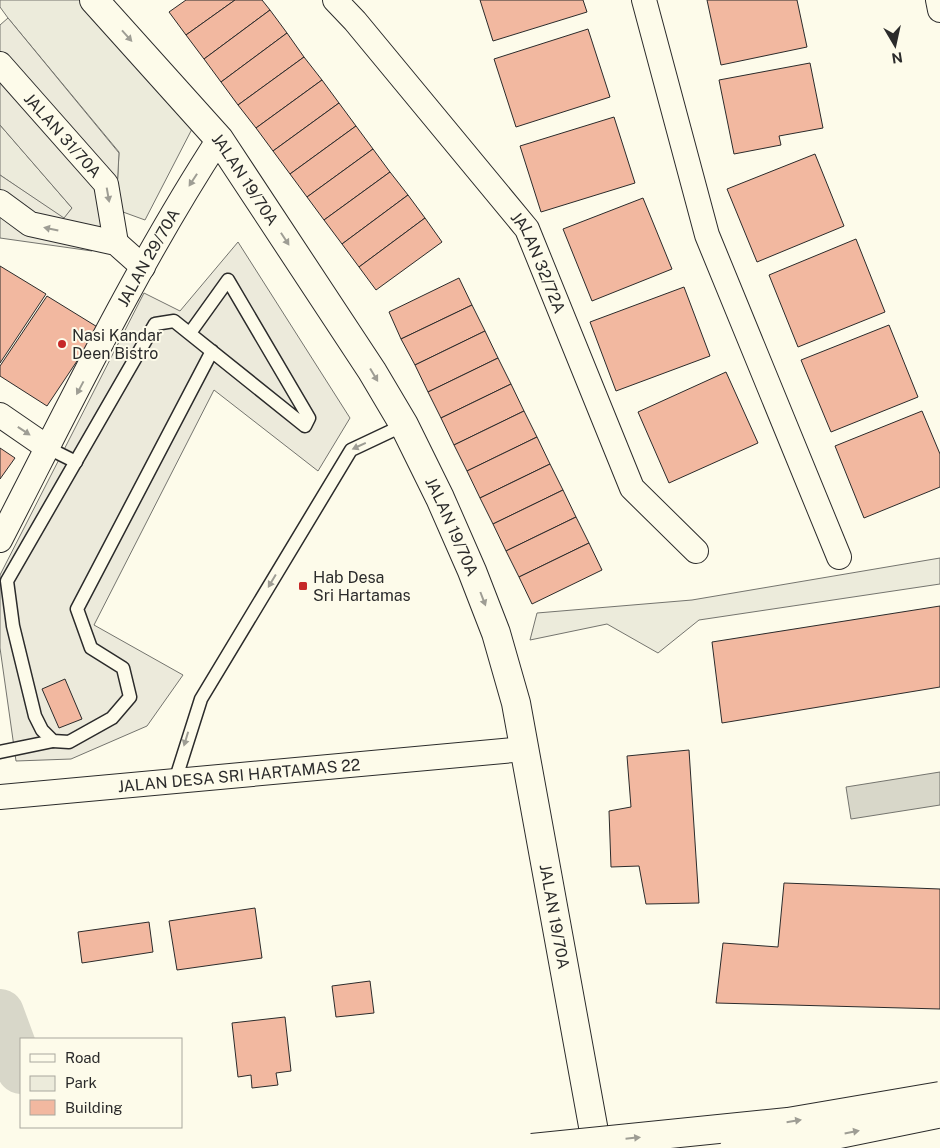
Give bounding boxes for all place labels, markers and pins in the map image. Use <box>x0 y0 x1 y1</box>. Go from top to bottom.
place label: Nasi Kandar Deen Bistro <box>72 326 162 363</box>
marker: Nasi Kandar Deen Bistro <box>56 338 68 350</box>
place label: Hab Desa Sri Hartamas <box>313 568 411 605</box>
marker: Hab Desa Sri Hartamas <box>297 580 309 592</box>

